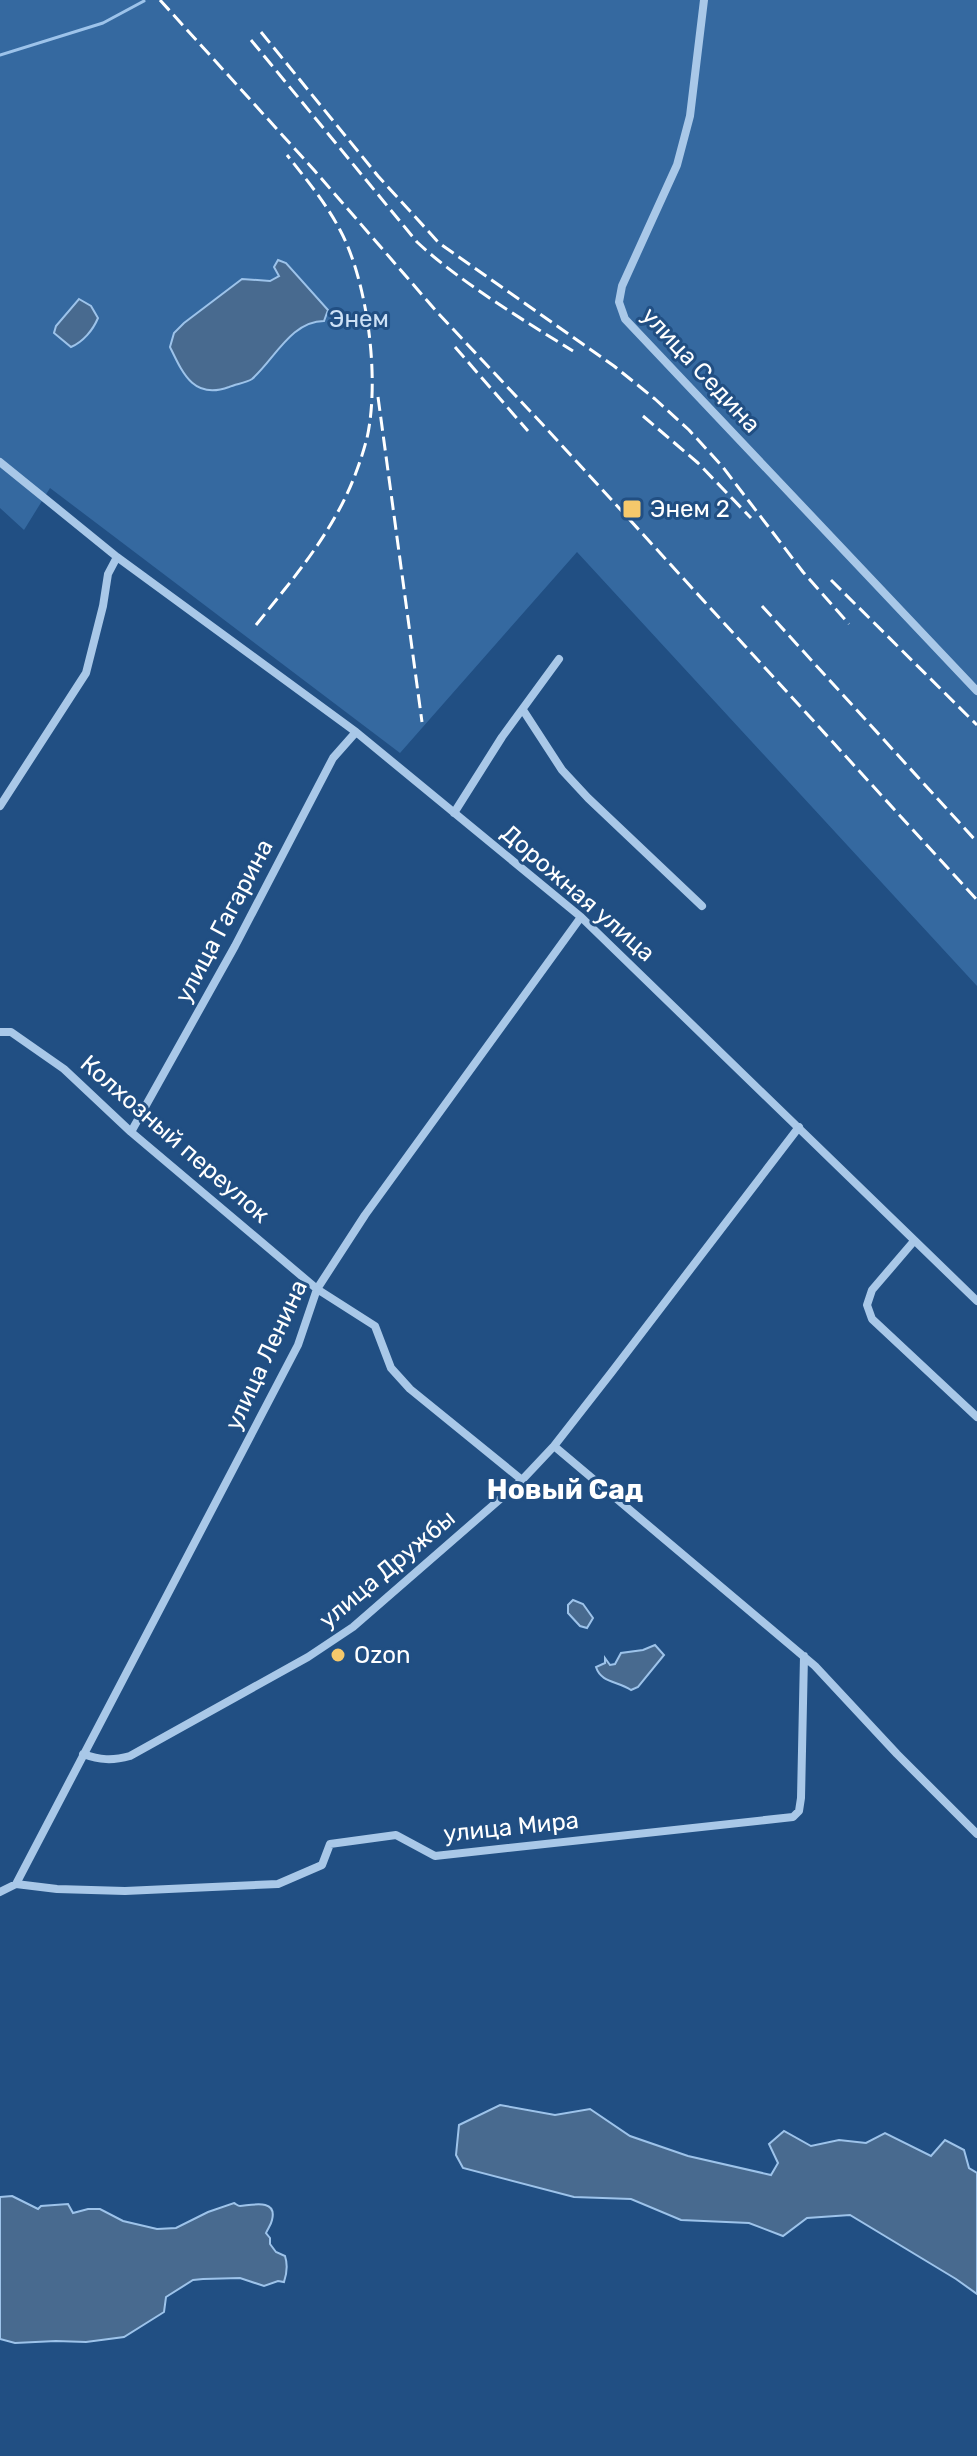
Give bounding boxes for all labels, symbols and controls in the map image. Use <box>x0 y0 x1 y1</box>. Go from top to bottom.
street label: улица Седина <box>636 301 766 439</box>
park label: Энем <box>329 305 389 333</box>
place label: Энем 2 <box>650 495 730 523</box>
marker: Энем 2 <box>621 498 643 520</box>
street label: Дорожная улица <box>496 819 660 967</box>
street label: улица Гагарина <box>169 834 279 1008</box>
street label: Колхозный переулок <box>75 1049 275 1229</box>
street label: улица Ленина <box>219 1276 313 1434</box>
district label: Новый Сад <box>487 1473 643 1506</box>
street label: улица Дружбы <box>313 1504 461 1634</box>
place label: Ozon <box>354 1641 411 1669</box>
marker: Ozon <box>329 1646 347 1664</box>
street label: улица Мира <box>442 1806 580 1848</box>

